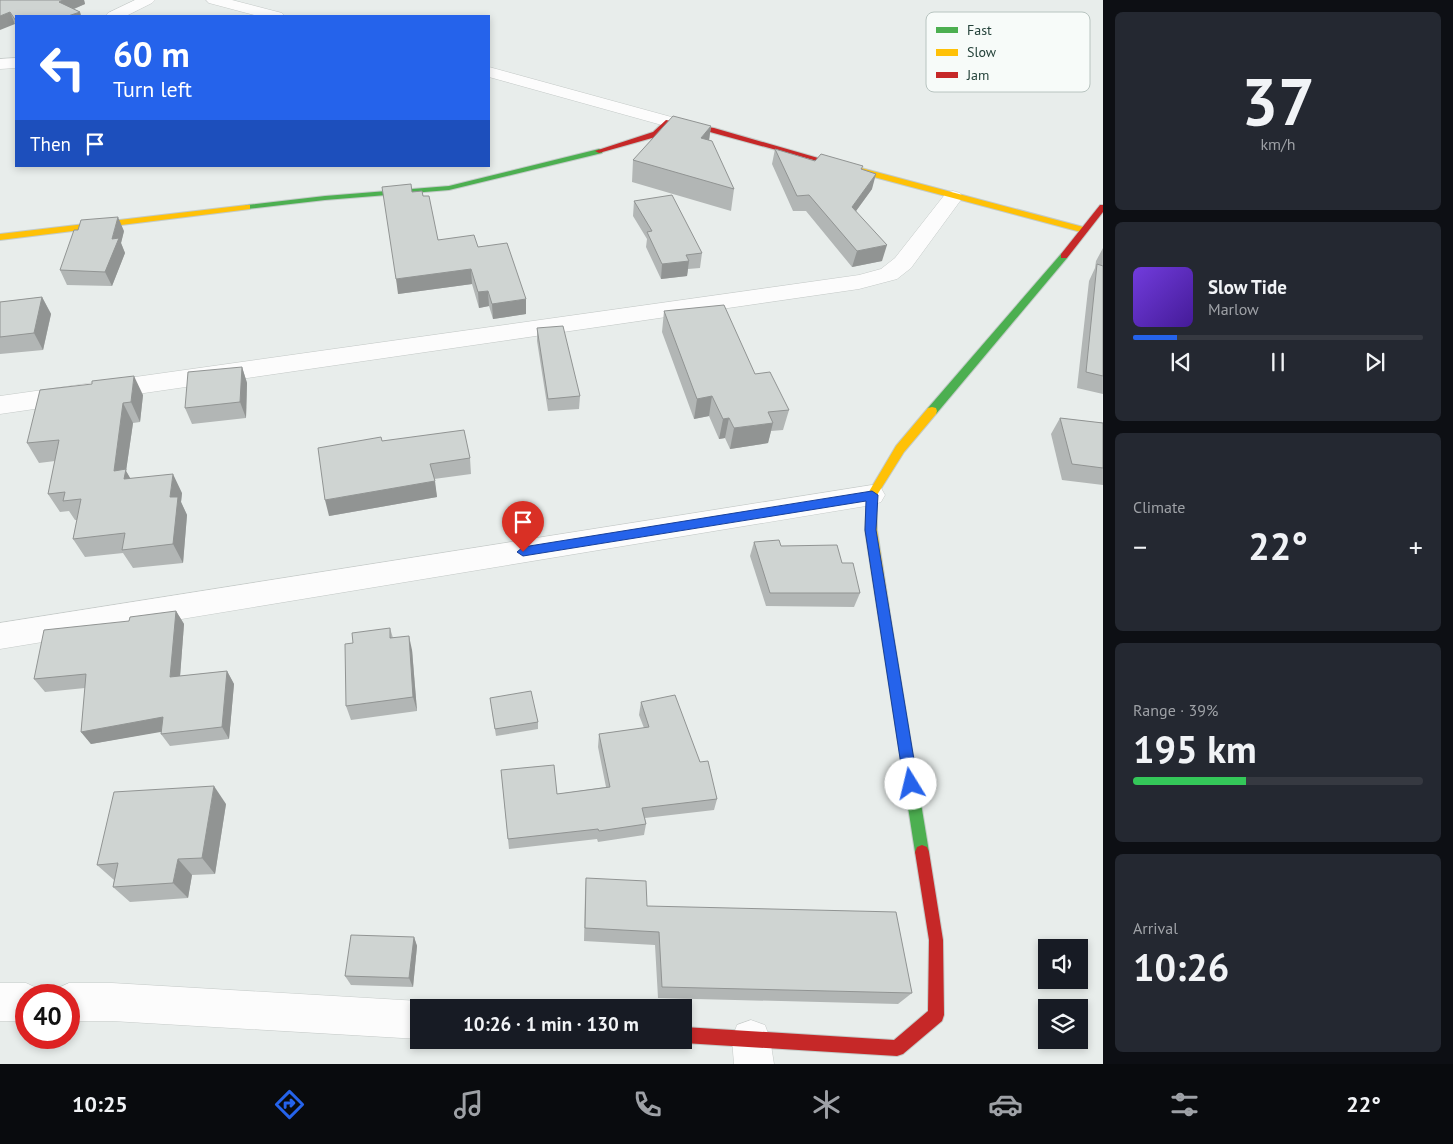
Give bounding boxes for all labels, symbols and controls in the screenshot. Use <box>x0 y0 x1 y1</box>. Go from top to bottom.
legend <box>926 12 1090 92</box>
text: Fast <box>967 21 992 39</box>
text: 60 m <box>113 31 190 77</box>
icon: left <box>30 35 95 100</box>
text: Slow <box>967 43 997 61</box>
text: 37 <box>1241 59 1315 143</box>
text: Jam <box>966 66 989 84</box>
text: Turn left <box>113 75 192 103</box>
icon: arrive <box>81 130 109 158</box>
text: Then <box>30 132 71 156</box>
text: km/h <box>1260 134 1296 154</box>
text: Slow Tide <box>1208 275 1287 299</box>
text: Marlow <box>1208 299 1259 319</box>
icon: previous <box>1167 348 1195 376</box>
icon: pause <box>1264 348 1292 376</box>
icon: next <box>1361 348 1389 376</box>
text: Climate <box>1133 497 1185 517</box>
pin <box>502 501 544 552</box>
icon: arrive <box>509 508 537 536</box>
text: 22° <box>1248 521 1308 570</box>
text: − <box>1133 528 1147 565</box>
text: + <box>1409 528 1423 565</box>
text: Range · 39% <box>1133 700 1218 720</box>
text: 195 km <box>1133 724 1257 773</box>
position arrow <box>884 757 936 809</box>
text: Arrival <box>1133 918 1178 938</box>
map controls <box>1038 939 1088 1049</box>
button: sound <box>1038 939 1088 989</box>
text: 10:26 <box>1133 942 1229 991</box>
speed limit sign: 40 <box>15 984 80 1049</box>
button: layers <box>1038 999 1088 1049</box>
text: 10:26 · 1 min · 130 m <box>463 1012 639 1036</box>
icon: directions <box>272 1087 307 1122</box>
icon: music <box>451 1087 486 1122</box>
icon: phone <box>630 1087 665 1122</box>
icon: climate <box>809 1087 844 1122</box>
icon: car <box>988 1087 1023 1122</box>
icon: filters <box>1167 1087 1202 1122</box>
text: 10:25 <box>72 1090 128 1118</box>
text: 22° <box>1346 1090 1381 1118</box>

